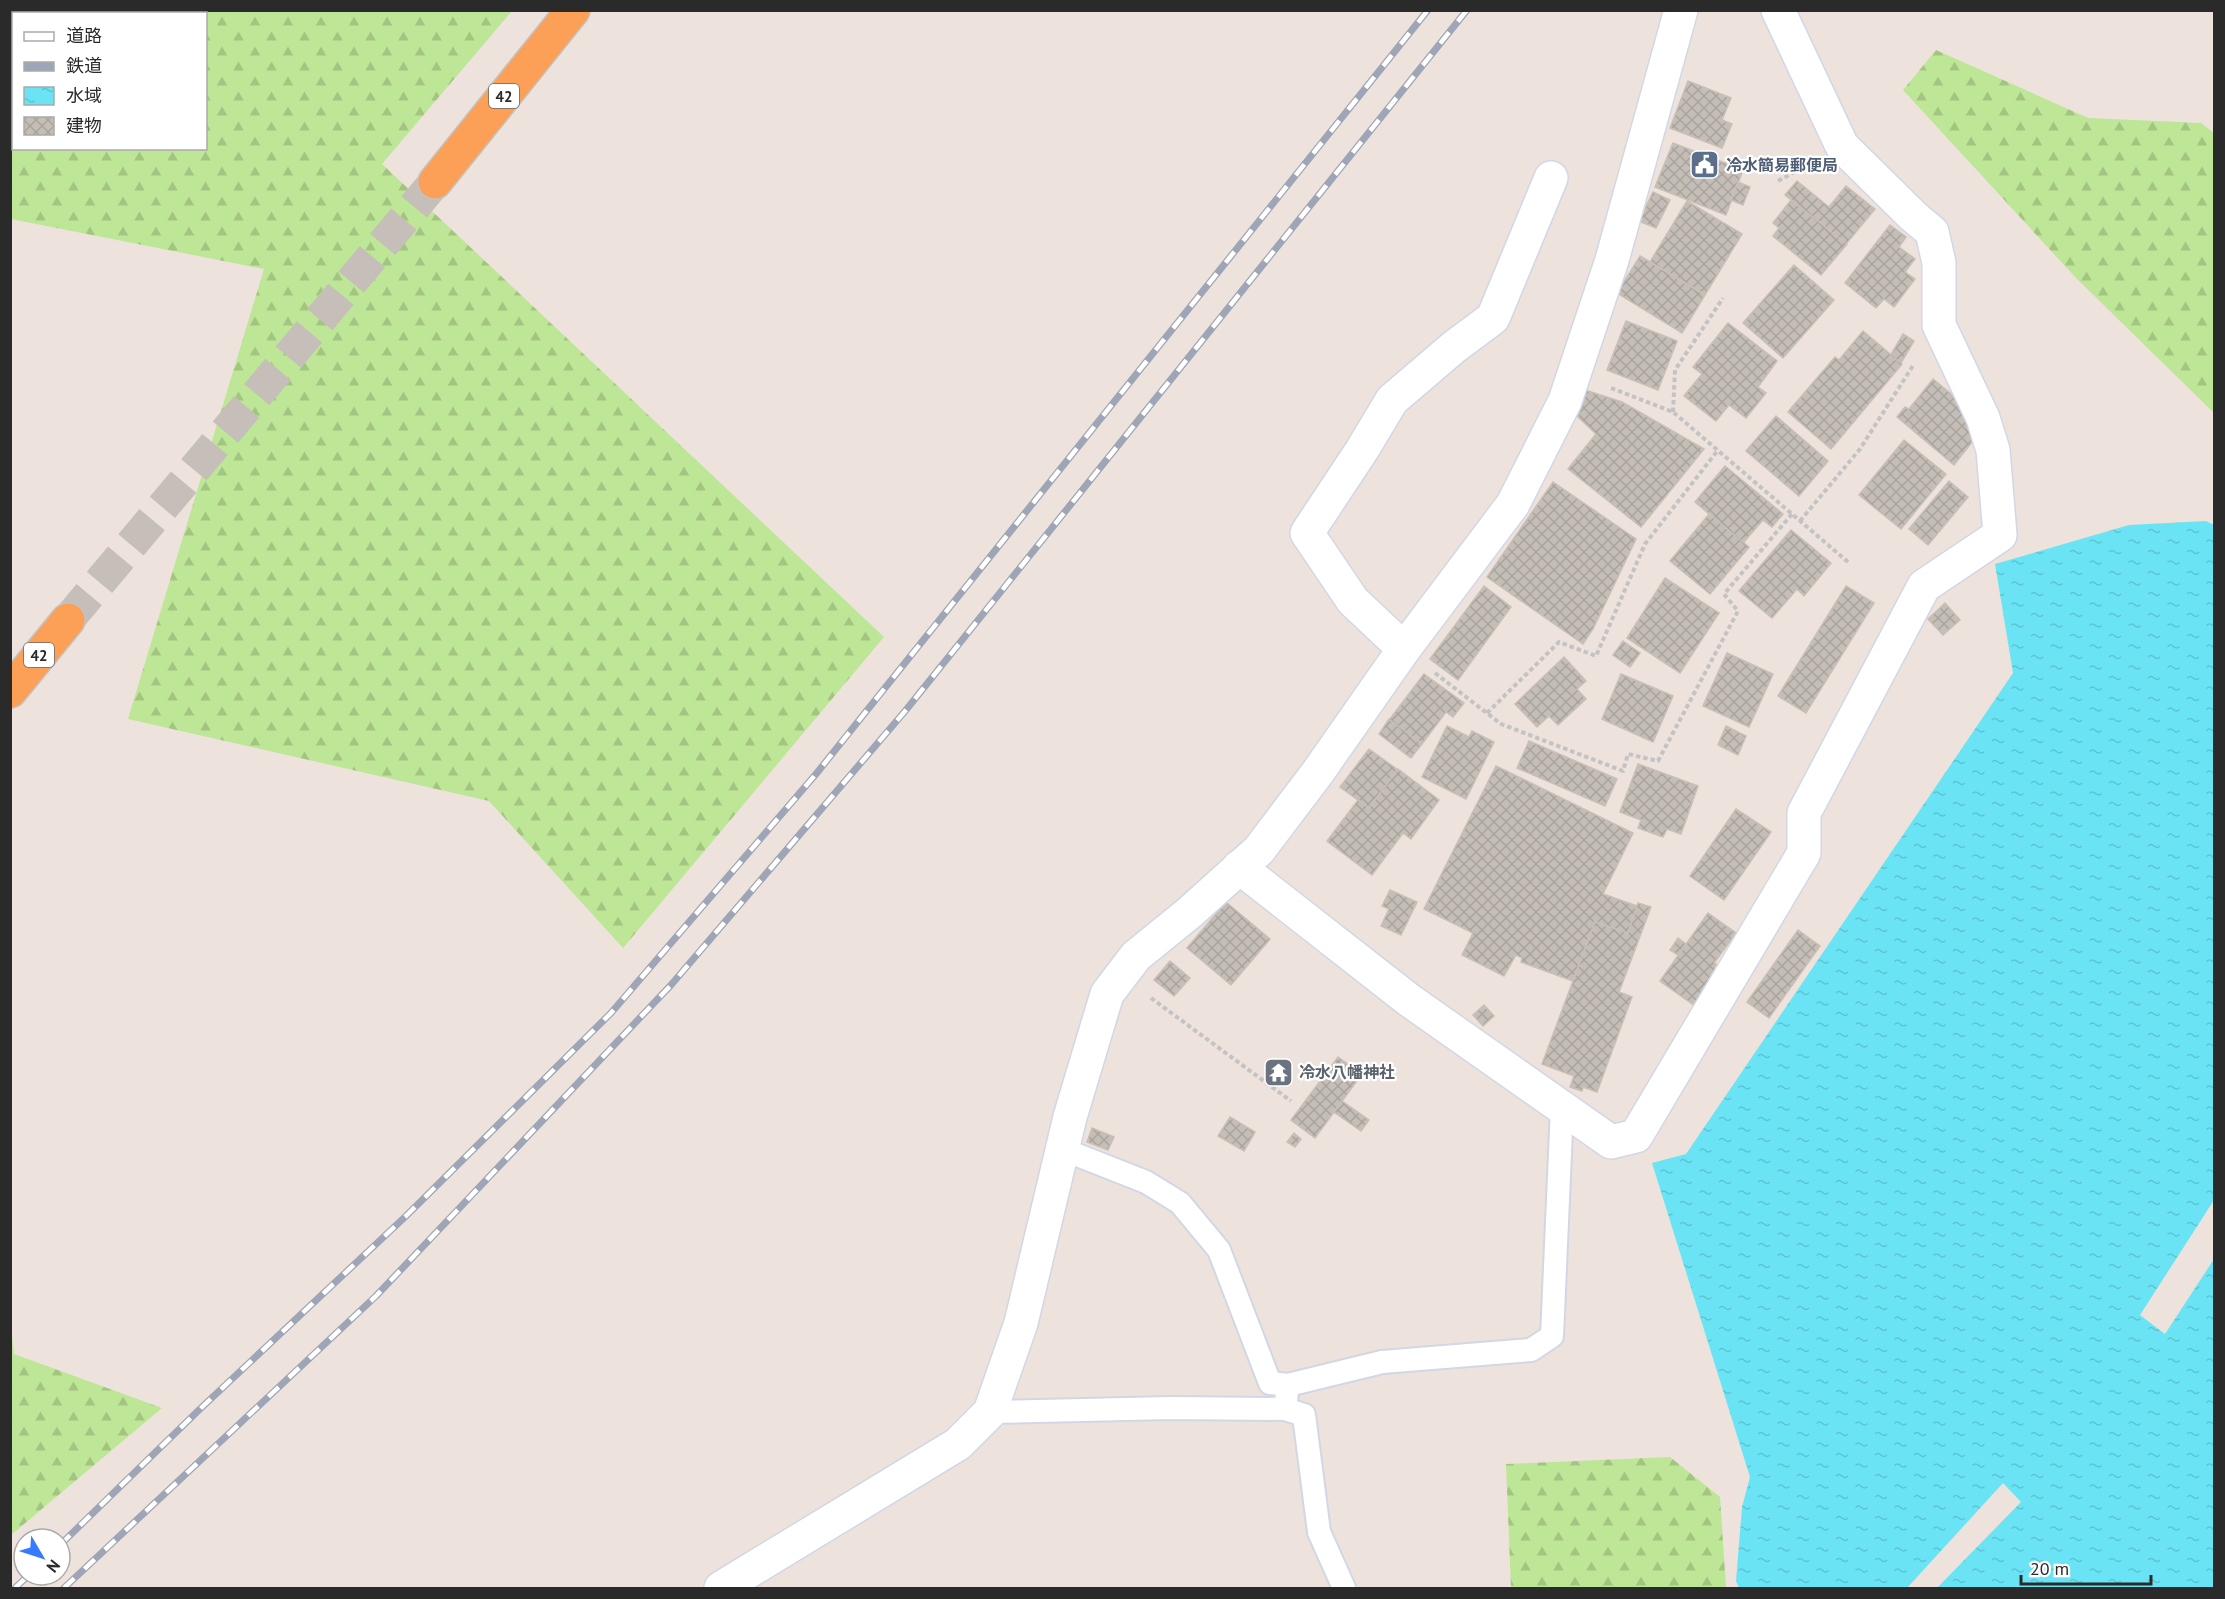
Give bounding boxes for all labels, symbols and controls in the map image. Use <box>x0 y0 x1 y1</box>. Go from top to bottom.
legend <box>12 12 207 150</box>
text: 道路 <box>66 24 102 47</box>
text: 鉄道 <box>66 54 102 77</box>
text: 水域 <box>66 84 102 107</box>
road number: 42 <box>489 84 519 108</box>
text: 建物 <box>66 114 102 137</box>
public building icon: 冷水簡易郵便局 <box>1689 149 1721 181</box>
place label: 冷水簡易郵便局 <box>1726 155 1838 175</box>
road number: 42 <box>24 643 54 667</box>
temple icon: 冷水八幡神社 <box>1262 1056 1294 1088</box>
place label: 冷水八幡神社 <box>1299 1062 1395 1082</box>
north arrow <box>12 1527 72 1587</box>
scale bar <box>2021 1548 2152 1586</box>
text: N <box>43 1556 65 1577</box>
text: 20 m <box>2030 1557 2069 1580</box>

